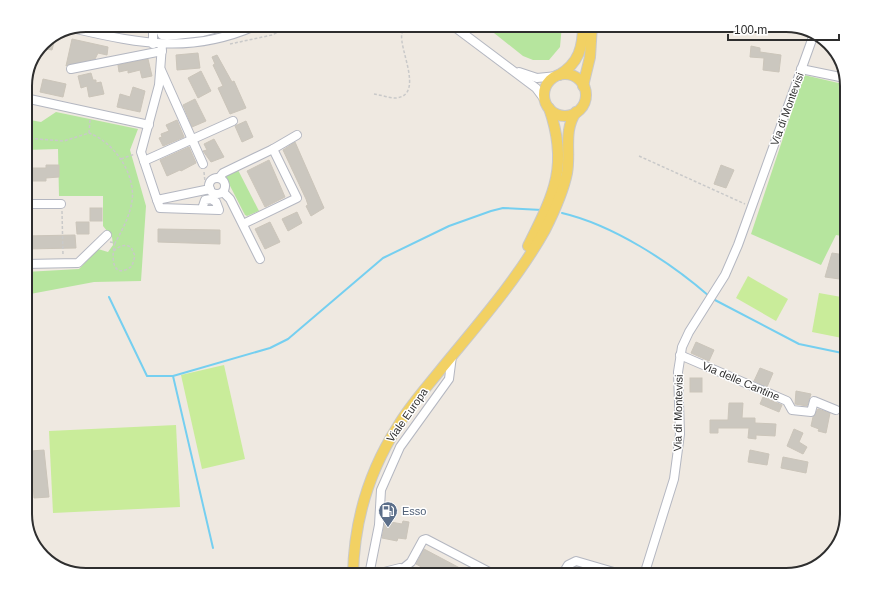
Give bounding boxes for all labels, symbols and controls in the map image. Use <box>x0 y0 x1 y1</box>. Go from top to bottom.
scale bar <box>728 16 839 42</box>
text: 100 m <box>734 23 767 37</box>
street label: Via di Montevisi <box>768 71 806 147</box>
street label: Via delle Cantine <box>700 359 782 403</box>
street label: Via di Montevisi <box>671 374 685 452</box>
street label: Viale Europa <box>384 385 430 444</box>
fuel station icon: Esso <box>377 500 399 528</box>
place label: Esso <box>402 505 426 517</box>

